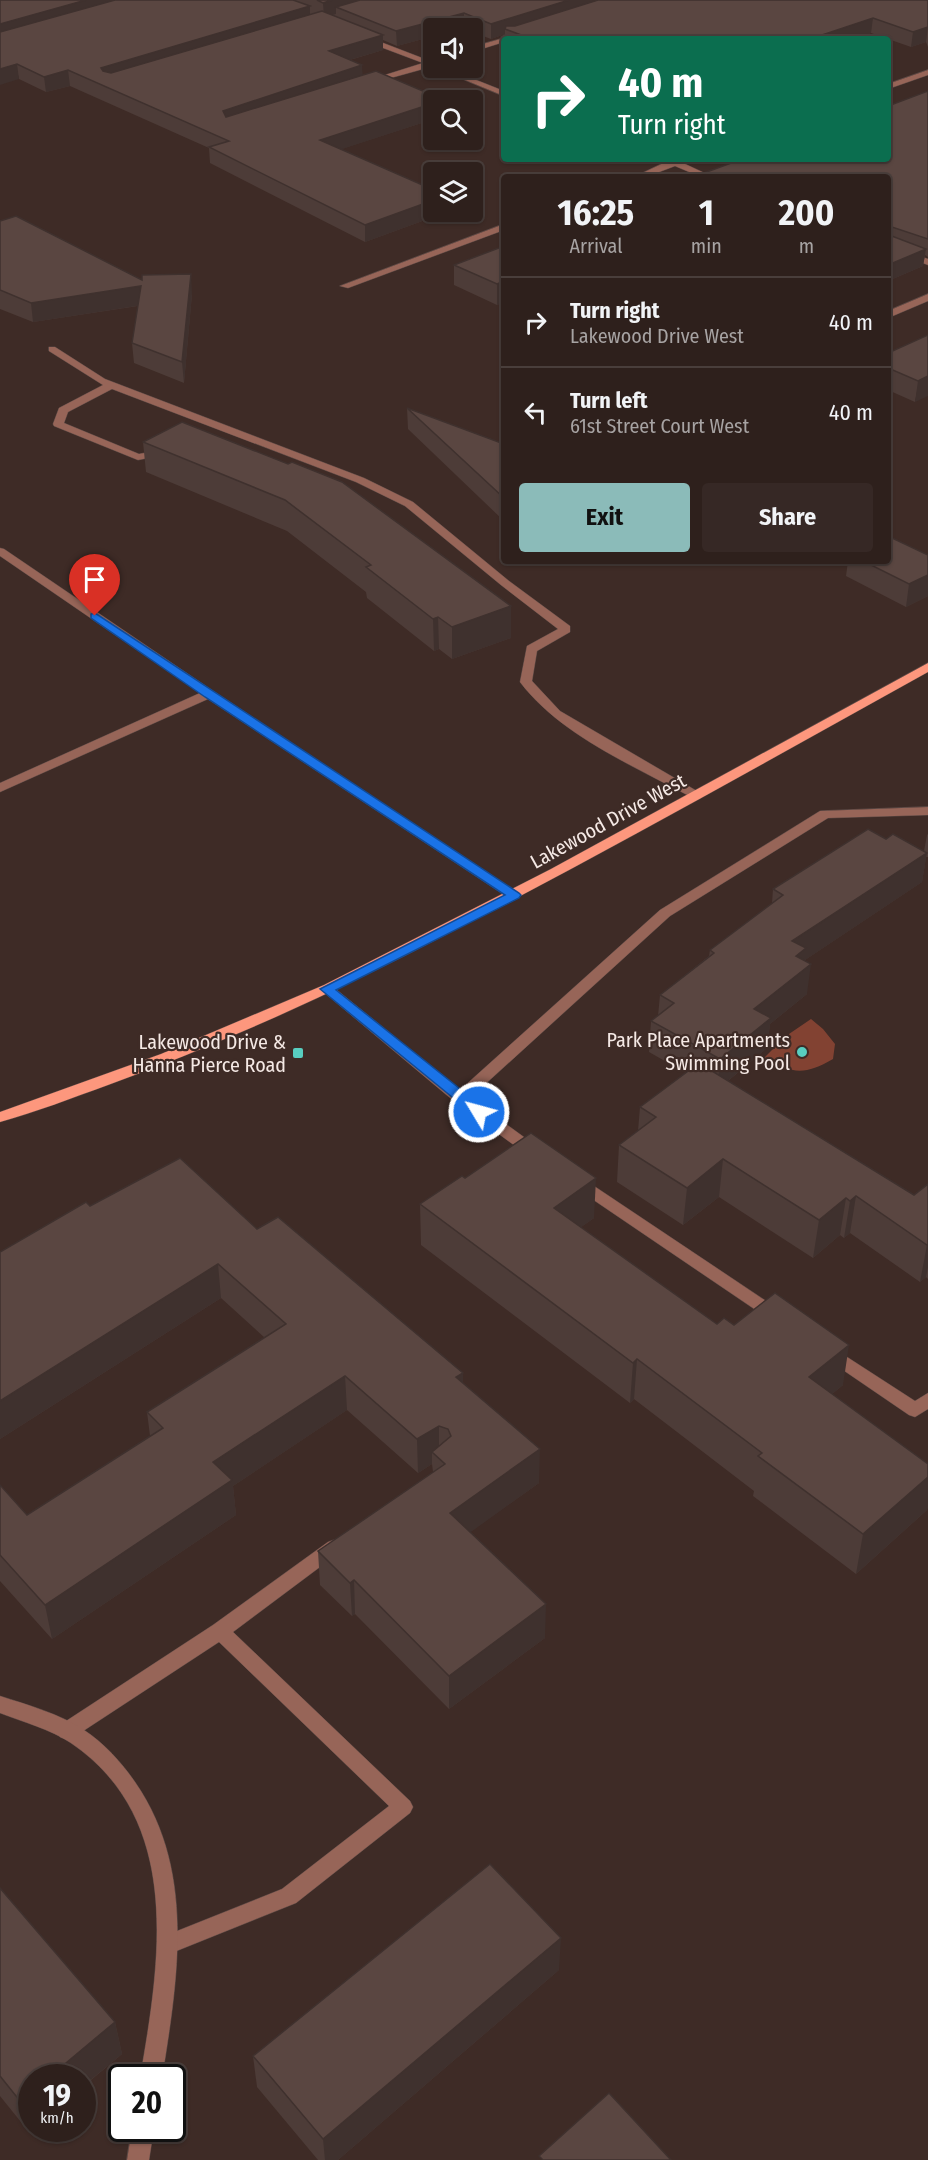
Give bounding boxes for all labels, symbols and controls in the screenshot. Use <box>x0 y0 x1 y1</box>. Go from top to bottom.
map controls <box>423 18 483 222</box>
button: sound <box>423 18 483 78</box>
text: 40 m <box>618 58 703 108</box>
icon: right <box>519 60 597 138</box>
button: search <box>423 90 483 150</box>
text: Turn right <box>618 109 726 141</box>
button: layers <box>423 162 483 222</box>
text: 16:25 <box>558 191 634 235</box>
text: 1 <box>699 191 714 235</box>
text: 200 <box>778 191 834 235</box>
text: Arrival <box>569 234 622 258</box>
text: min <box>691 234 722 258</box>
text: m <box>799 234 814 258</box>
text: Turn right <box>570 297 659 324</box>
icon: right <box>519 306 552 339</box>
text: 40 m <box>829 309 873 336</box>
text: Lakewood Drive West <box>570 324 744 348</box>
text: Turn left <box>570 387 648 414</box>
icon: left <box>519 396 552 429</box>
text: 40 m <box>829 399 873 426</box>
text: 61st Street Court West <box>570 414 749 438</box>
button: Exit <box>519 483 690 552</box>
button: Share <box>702 483 873 552</box>
pin <box>69 554 120 616</box>
icon: arrive <box>78 563 111 596</box>
street label: Lakewood Drive West <box>526 768 690 874</box>
place label: Park Place Apartments Swimming Pool <box>607 1028 790 1075</box>
place label: Lakewood Drive & Hanna Pierce Road <box>132 1030 286 1077</box>
marker: Park Place Apartments Swimming Pool <box>795 1045 809 1059</box>
marker: Lakewood Drive & Hanna Pierce Road <box>291 1046 305 1060</box>
position arrow <box>447 1080 511 1144</box>
speed limit sign: 20 <box>108 2064 186 2142</box>
text: 19 <box>43 2078 71 2114</box>
text: km/h <box>40 2109 74 2127</box>

